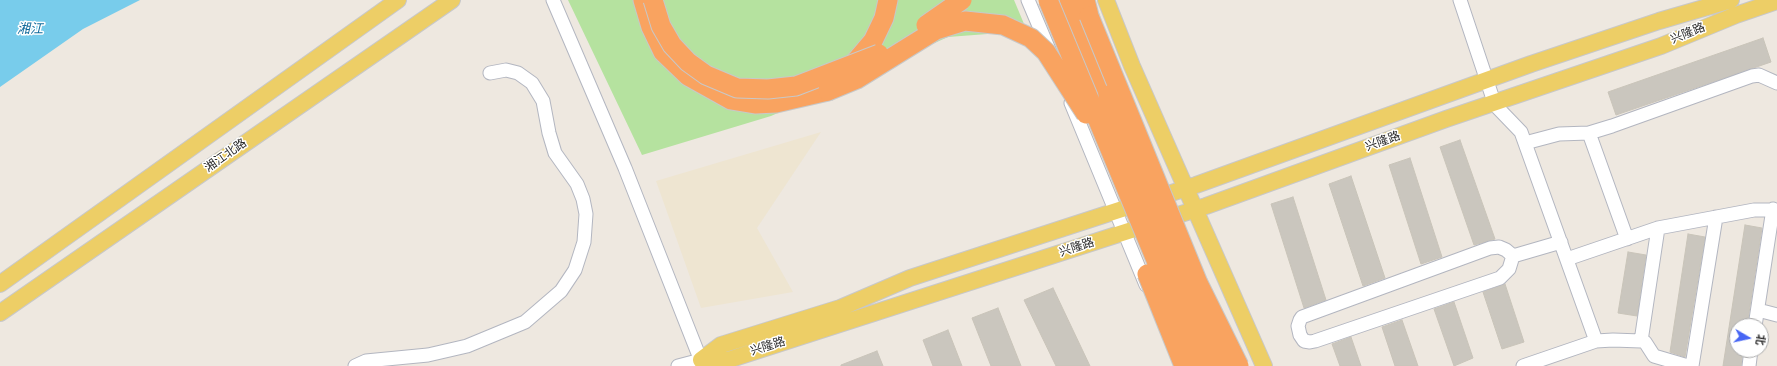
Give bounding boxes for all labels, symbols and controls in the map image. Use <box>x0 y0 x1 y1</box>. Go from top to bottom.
street label: 兴隆路 <box>1669 21 1707 47</box>
water label: 湘江 <box>17 22 43 38</box>
street label: 兴隆路 <box>1364 129 1402 155</box>
street label: 湘江北路 <box>202 136 250 176</box>
street label: 兴隆路 <box>1058 236 1096 260</box>
north arrow <box>1729 318 1769 358</box>
text: 北 <box>1752 333 1769 346</box>
street label: 兴隆路 <box>749 335 787 359</box>

